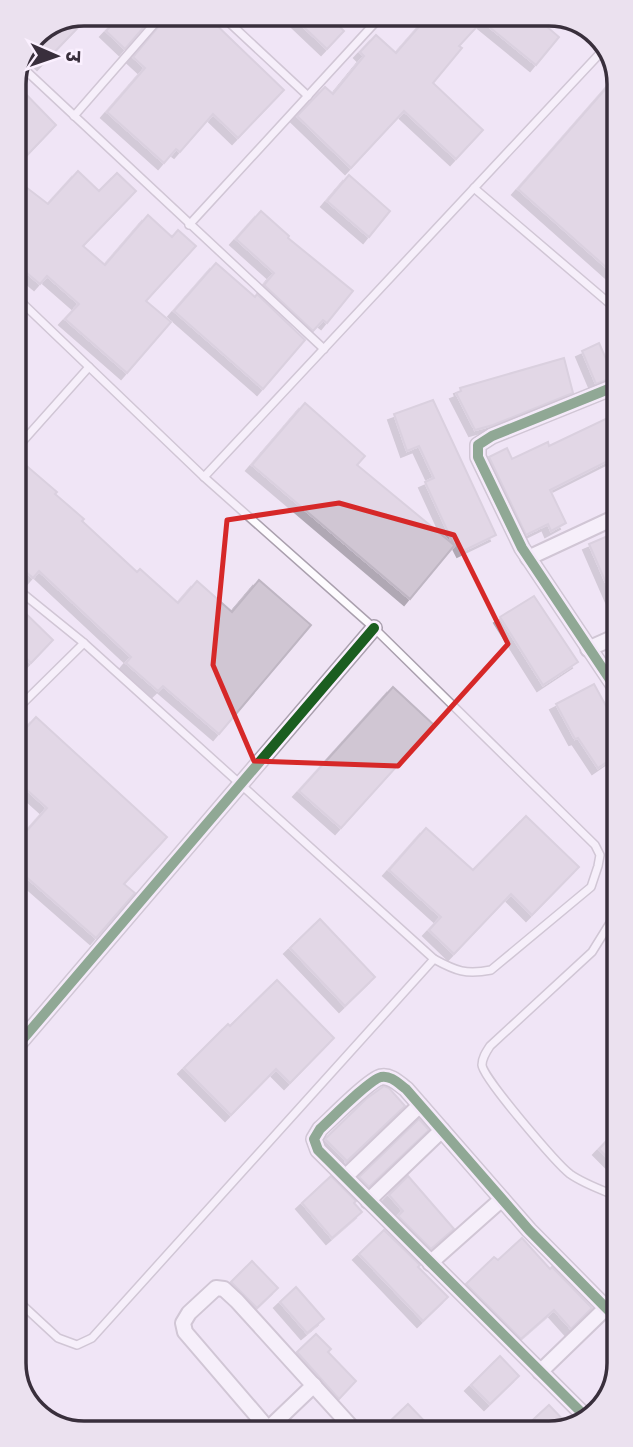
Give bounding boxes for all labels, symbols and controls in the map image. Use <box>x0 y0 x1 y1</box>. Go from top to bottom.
north arrow <box>21 21 91 91</box>
text: उ <box>59 50 86 64</box>

